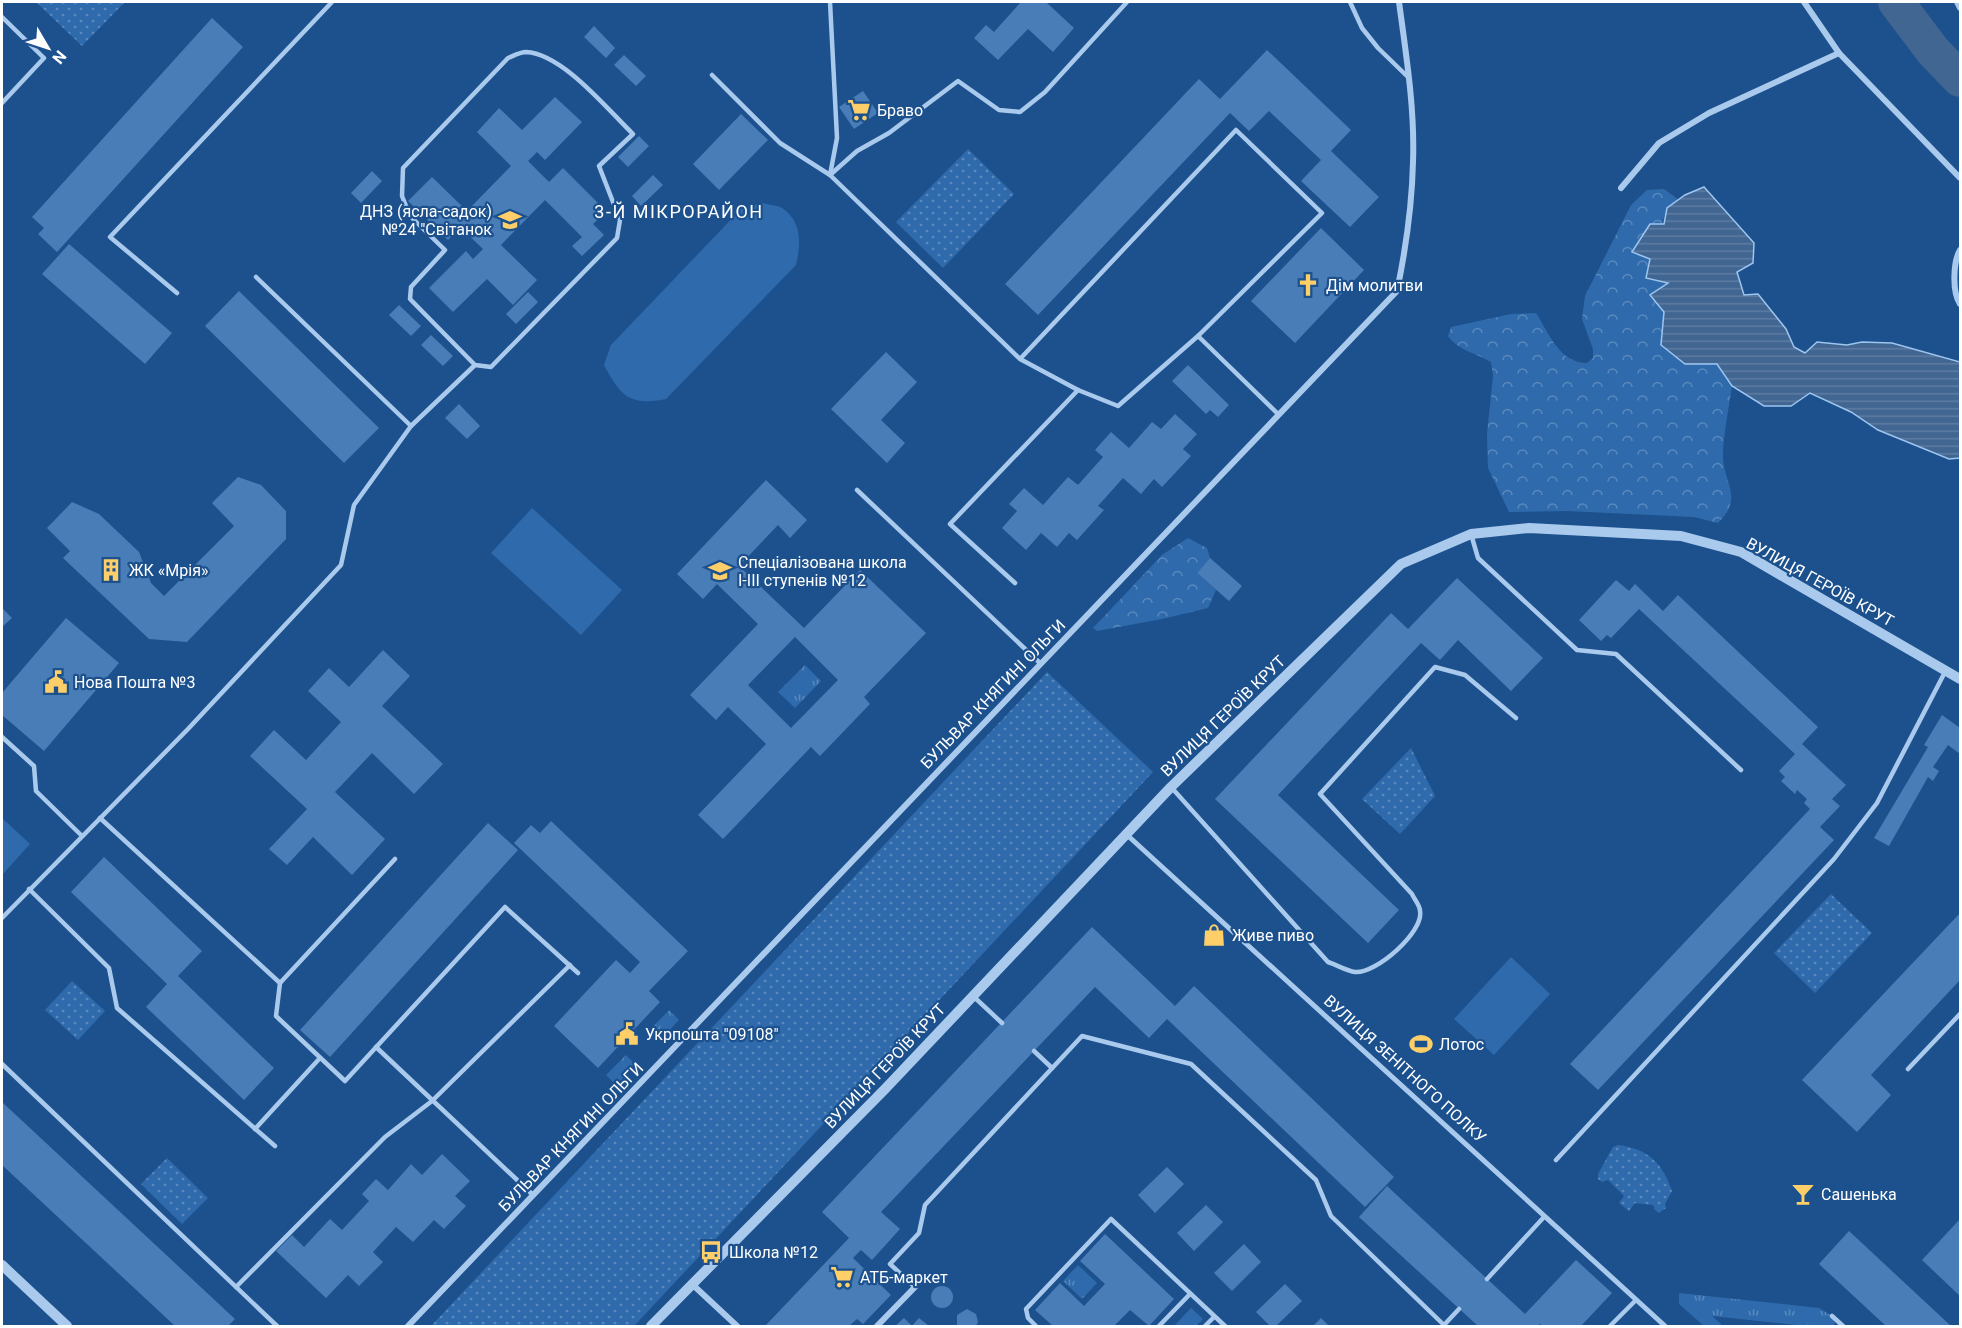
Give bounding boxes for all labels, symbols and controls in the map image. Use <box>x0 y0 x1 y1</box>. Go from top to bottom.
north arrow <box>18 18 78 78</box>
text: N <box>48 47 70 67</box>
supermarket icon: Браво <box>846 97 872 123</box>
place label: Браво <box>877 101 923 120</box>
district label: 3-Й МІКРОРАЙОН <box>594 201 764 222</box>
place label: ДНЗ (ясла-садок) №24 "Світанок <box>360 202 492 239</box>
school or university icon: ДНЗ (ясла-садок) №24 "Світанок <box>497 207 523 233</box>
church icon: Дім молитви <box>1295 272 1321 298</box>
place label: Дім молитви <box>1326 276 1423 295</box>
street label: ВУЛИЦЯ ГЕРОЇВ КРУТ <box>1743 534 1897 631</box>
place label: Спеціалізована школа І-ІІІ ступенів №12 <box>738 553 907 590</box>
building icon: ЖК «Мрія» <box>98 557 124 583</box>
school or university icon: Спеціалізована школа І-ІІІ ступенів №12 <box>707 558 733 584</box>
place label: ЖК «Мрія» <box>129 561 208 580</box>
street label: БУЛЬВАР КНЯГИНІ ОЛЬГИ <box>917 616 1069 772</box>
street label: ВУЛИЦЯ ГЕРОЇВ КРУТ <box>1157 651 1289 780</box>
public building icon: Нова Пошта №3 <box>43 669 69 695</box>
place label: Нова Пошта №3 <box>74 673 196 692</box>
shop icon: Живе пиво <box>1201 922 1227 948</box>
place label: Живе пиво <box>1232 926 1314 945</box>
street label: ВУЛИЦЯ ЗЕНІТНОГО ПОЛКУ <box>1320 991 1490 1147</box>
street label: ВУЛИЦЯ ГЕРОЇВ КРУТ <box>821 1000 950 1132</box>
public building icon: Укрпошта "09108" <box>614 1021 640 1047</box>
place label: Укрпошта "09108" <box>645 1025 779 1044</box>
sports icon: Лотос <box>1408 1031 1434 1057</box>
place label: Лотос <box>1439 1035 1484 1054</box>
street label: БУЛЬВАР КНЯГИНІ ОЛЬГИ <box>495 1059 647 1215</box>
bar icon: Сашенька <box>1790 1181 1816 1207</box>
place label: Сашенька <box>1821 1185 1897 1204</box>
bus stop icon: Школа №12 <box>698 1239 724 1265</box>
place label: Школа №12 <box>729 1243 818 1262</box>
supermarket icon: АТБ-маркет <box>829 1264 855 1290</box>
place label: АТБ-маркет <box>860 1268 948 1287</box>

